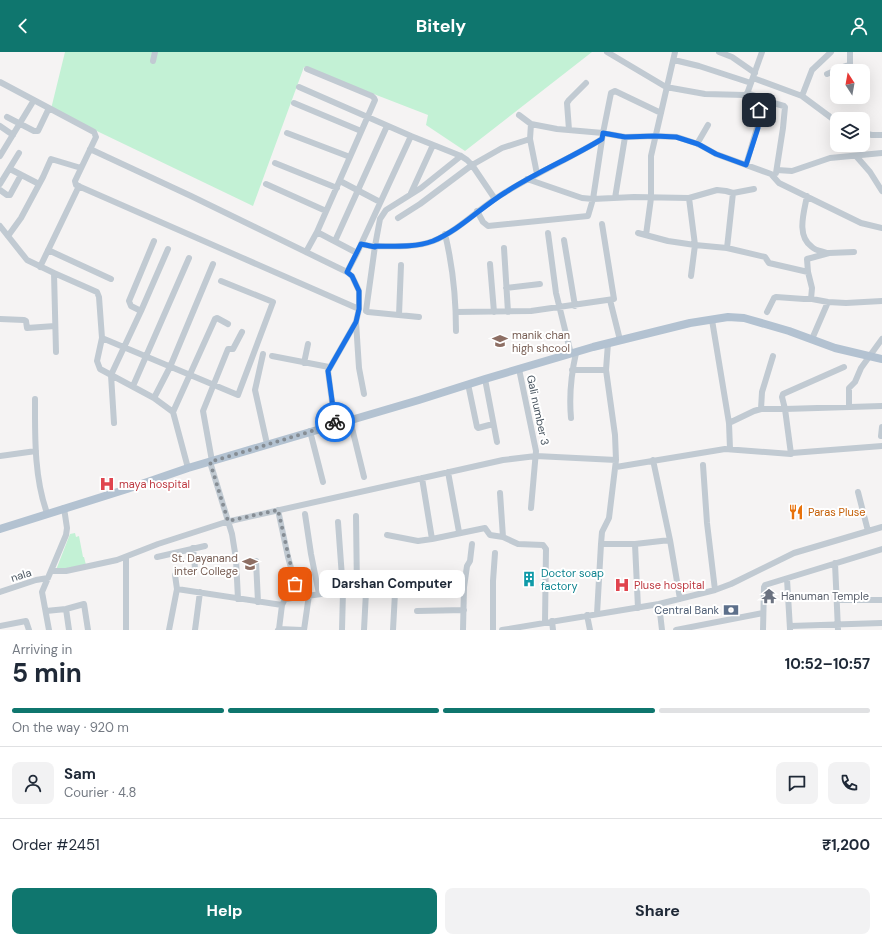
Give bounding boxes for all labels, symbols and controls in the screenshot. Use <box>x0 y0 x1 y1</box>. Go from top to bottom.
text: Bitely <box>416 14 466 38</box>
icon: back <box>12 15 34 37</box>
icon: person <box>848 15 870 37</box>
north arrow <box>830 64 870 104</box>
map controls <box>830 64 870 152</box>
pin <box>742 93 776 127</box>
icon: home <box>748 99 770 121</box>
button: layers <box>830 112 870 152</box>
place label: manik chan high shcool <box>512 328 570 355</box>
school or university icon: manik chan high shcool <box>491 332 509 350</box>
street label: Gali number 3 <box>524 374 552 446</box>
courier <box>315 402 355 442</box>
icon: bike <box>324 411 346 433</box>
hospital icon: maya hospital <box>98 475 116 493</box>
place label: maya hospital <box>119 477 190 491</box>
restaurant icon: Paras Pluse <box>787 503 805 521</box>
place label: Paras Pluse <box>808 505 866 519</box>
place label: St. Dayanand inter College <box>172 551 238 578</box>
school or university icon: St. Dayanand inter College <box>241 555 259 573</box>
street label: nala <box>9 565 33 585</box>
place label: Doctor soap factory <box>541 566 604 593</box>
pin <box>278 567 312 601</box>
callout: Darshan Computer <box>319 570 465 598</box>
building icon: Doctor soap factory <box>520 570 538 588</box>
icon: bag <box>284 573 306 595</box>
text: Darshan Computer <box>332 575 452 592</box>
hospital icon: Pluse hospital <box>613 576 631 594</box>
place label: Pluse hospital <box>634 578 704 592</box>
temple icon: Hanuman Temple <box>760 587 778 605</box>
place label: Hanuman Temple <box>781 589 869 603</box>
bank icon: Central Bank <box>722 601 740 619</box>
place label: Central Bank <box>654 603 719 617</box>
text: Arriving in <box>12 641 72 658</box>
text: 10:52–10:57 <box>785 654 870 674</box>
text: 5 min <box>12 656 82 690</box>
text: On the way · 920 m <box>12 719 129 736</box>
button: person <box>12 762 54 804</box>
button: chat <box>776 762 818 804</box>
button: phone <box>828 762 870 804</box>
text: Sam <box>64 764 96 784</box>
text: Courier · 4.8 <box>64 784 136 801</box>
text: Order #2451 <box>12 835 100 855</box>
text: ₹1,200 <box>822 835 870 855</box>
button: Help <box>12 888 437 934</box>
button: Share <box>445 888 870 934</box>

